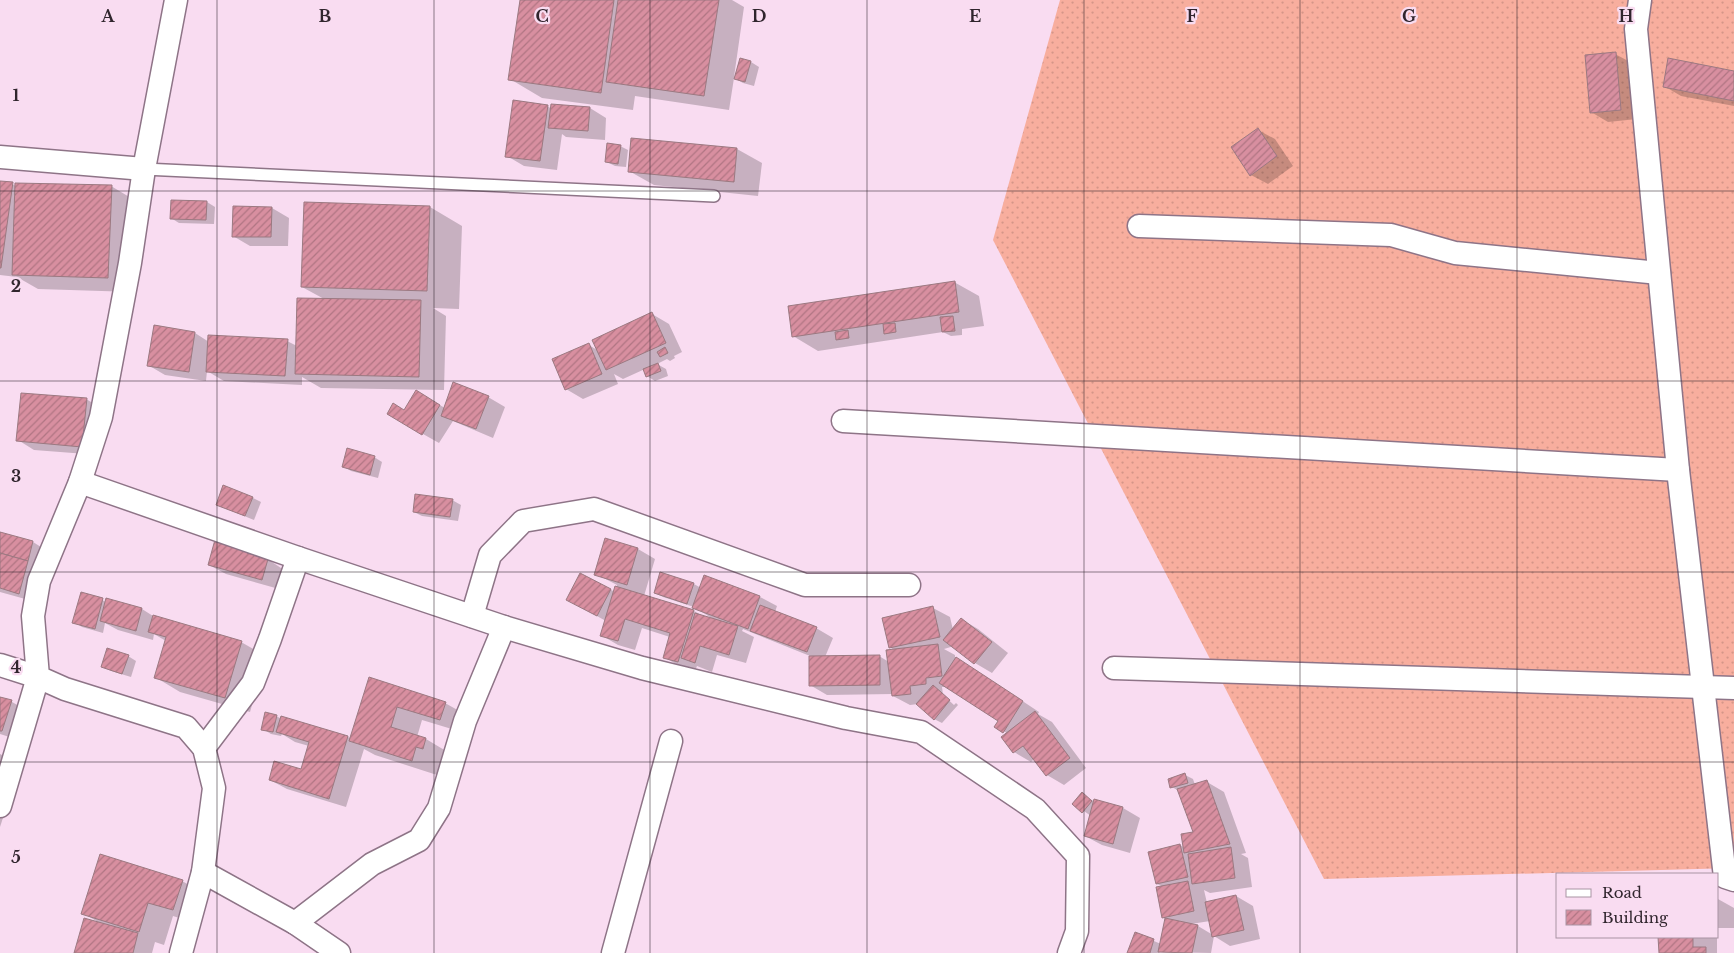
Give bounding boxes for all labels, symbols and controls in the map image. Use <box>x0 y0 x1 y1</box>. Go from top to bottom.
text: A <box>101 6 116 26</box>
text: B <box>319 6 332 26</box>
text: C <box>535 6 549 26</box>
text: D <box>752 6 766 26</box>
text: E <box>969 6 981 26</box>
text: F <box>1186 6 1198 26</box>
text: G <box>1402 6 1416 26</box>
text: H <box>1618 6 1634 26</box>
text: 1 <box>13 85 20 105</box>
text: 2 <box>11 276 21 296</box>
text: 3 <box>11 466 21 486</box>
text: 4 <box>11 657 21 677</box>
text: 5 <box>11 847 21 867</box>
legend <box>1556 873 1719 938</box>
text: Road <box>1602 883 1642 902</box>
text: Building <box>1602 908 1669 927</box>

